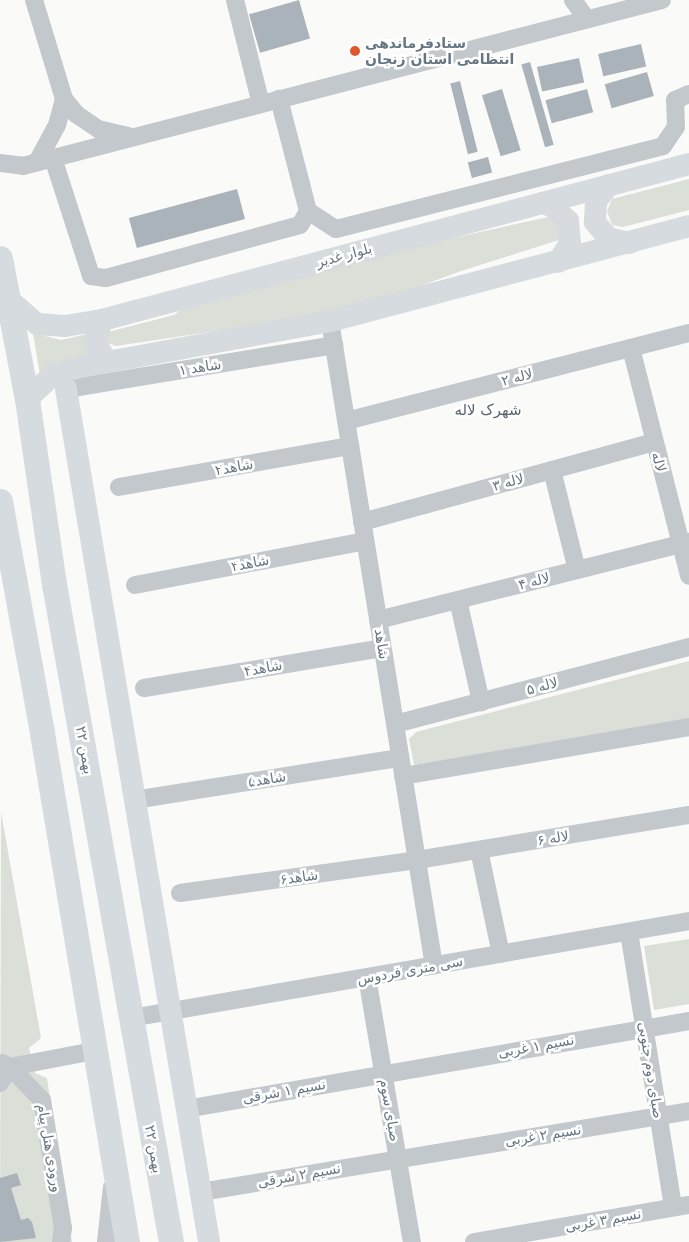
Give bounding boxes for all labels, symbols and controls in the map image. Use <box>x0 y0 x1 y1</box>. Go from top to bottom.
place label: ستادفرماندهی انتظامی استان زنجان <box>365 35 514 68</box>
marker: ستادفرماندهی انتظامی استان زنجان <box>349 45 361 57</box>
street label: بلوار غدیر <box>314 239 374 271</box>
street label: شاهد ۱ <box>178 355 222 379</box>
street label: لاله ۲ <box>500 365 534 389</box>
district label: شهرک لاله <box>454 402 522 420</box>
street label: لاله <box>648 450 670 474</box>
street label: شاهد۲ <box>214 455 254 479</box>
street label: لاله ۳ <box>491 470 525 494</box>
street label: شاهد۳ <box>230 551 270 575</box>
street label: لاله ۴ <box>517 569 551 593</box>
street label: شاهد <box>371 628 393 660</box>
street label: شاهد۴ <box>243 656 283 680</box>
street label: لاله ۵ <box>525 674 559 698</box>
street label: ۲۲ بهمن <box>73 725 97 775</box>
street label: شاهد۵ <box>247 768 287 790</box>
street label: لاله ۶ <box>536 827 570 849</box>
street label: شاهد۶ <box>279 866 319 888</box>
street label: سی متری فردوس <box>356 952 464 988</box>
street label: صبای دوم جنوبی <box>635 1020 667 1120</box>
street label: نسیم ۱ غربی <box>497 1031 575 1061</box>
street label: نسیم ۱ شرقی <box>241 1075 327 1107</box>
street label: صبای سوم <box>376 1077 404 1143</box>
street label: ورودی هتل پیام <box>34 1102 66 1194</box>
street label: نسیم ۲ غربی <box>504 1121 582 1149</box>
street label: ۲۲ بهمن <box>142 1124 166 1174</box>
street label: نسیم ۲ شرقی <box>256 1159 342 1191</box>
street label: نسیم ۳ غربی <box>564 1205 642 1235</box>

